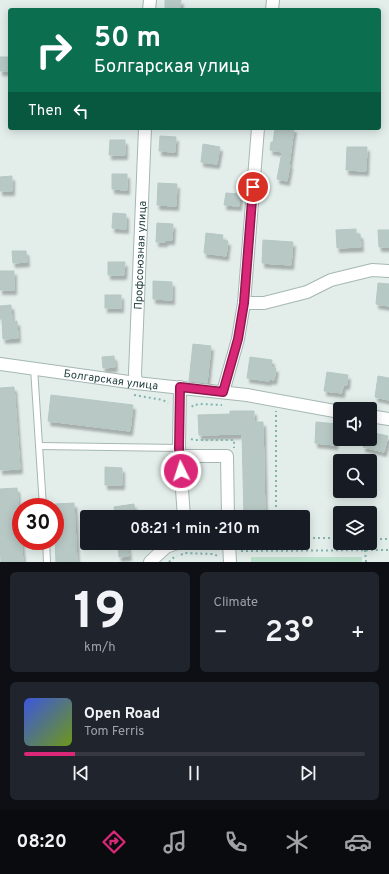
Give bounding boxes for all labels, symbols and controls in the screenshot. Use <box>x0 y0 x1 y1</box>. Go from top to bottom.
text: 50 m <box>94 21 161 57</box>
icon: right <box>28 24 80 76</box>
text: Болгарская улица <box>94 56 250 79</box>
icon: left <box>70 100 92 122</box>
text: Then <box>28 102 62 121</box>
pin <box>236 170 270 204</box>
icon: arrive <box>242 176 264 198</box>
street label: Профсоюзная улица <box>132 200 150 310</box>
street label: Болгарская улица <box>63 367 159 393</box>
map controls <box>333 402 377 550</box>
button: sound <box>333 402 377 446</box>
position arrow <box>160 450 202 492</box>
button: search <box>333 454 377 498</box>
speed limit sign: 30 <box>12 498 64 550</box>
button: layers <box>333 506 377 550</box>
text: 08:21 · 1 min · 210 m <box>130 520 260 539</box>
text: 19 <box>73 581 126 647</box>
text: Climate <box>214 595 258 611</box>
text: 23° <box>265 615 314 652</box>
text: − <box>214 620 228 647</box>
text: + <box>351 620 365 647</box>
text: km/h <box>84 640 116 656</box>
text: Open Road <box>84 705 160 724</box>
text: Tom Ferris <box>84 724 144 740</box>
icon: previous <box>70 762 92 784</box>
icon: pause <box>183 762 205 784</box>
icon: next <box>297 762 319 784</box>
icon: directions <box>100 828 128 856</box>
icon: music <box>161 828 189 856</box>
icon: phone <box>222 828 250 856</box>
icon: climate <box>283 828 311 856</box>
icon: car <box>344 828 372 856</box>
text: 08:20 <box>17 831 67 854</box>

